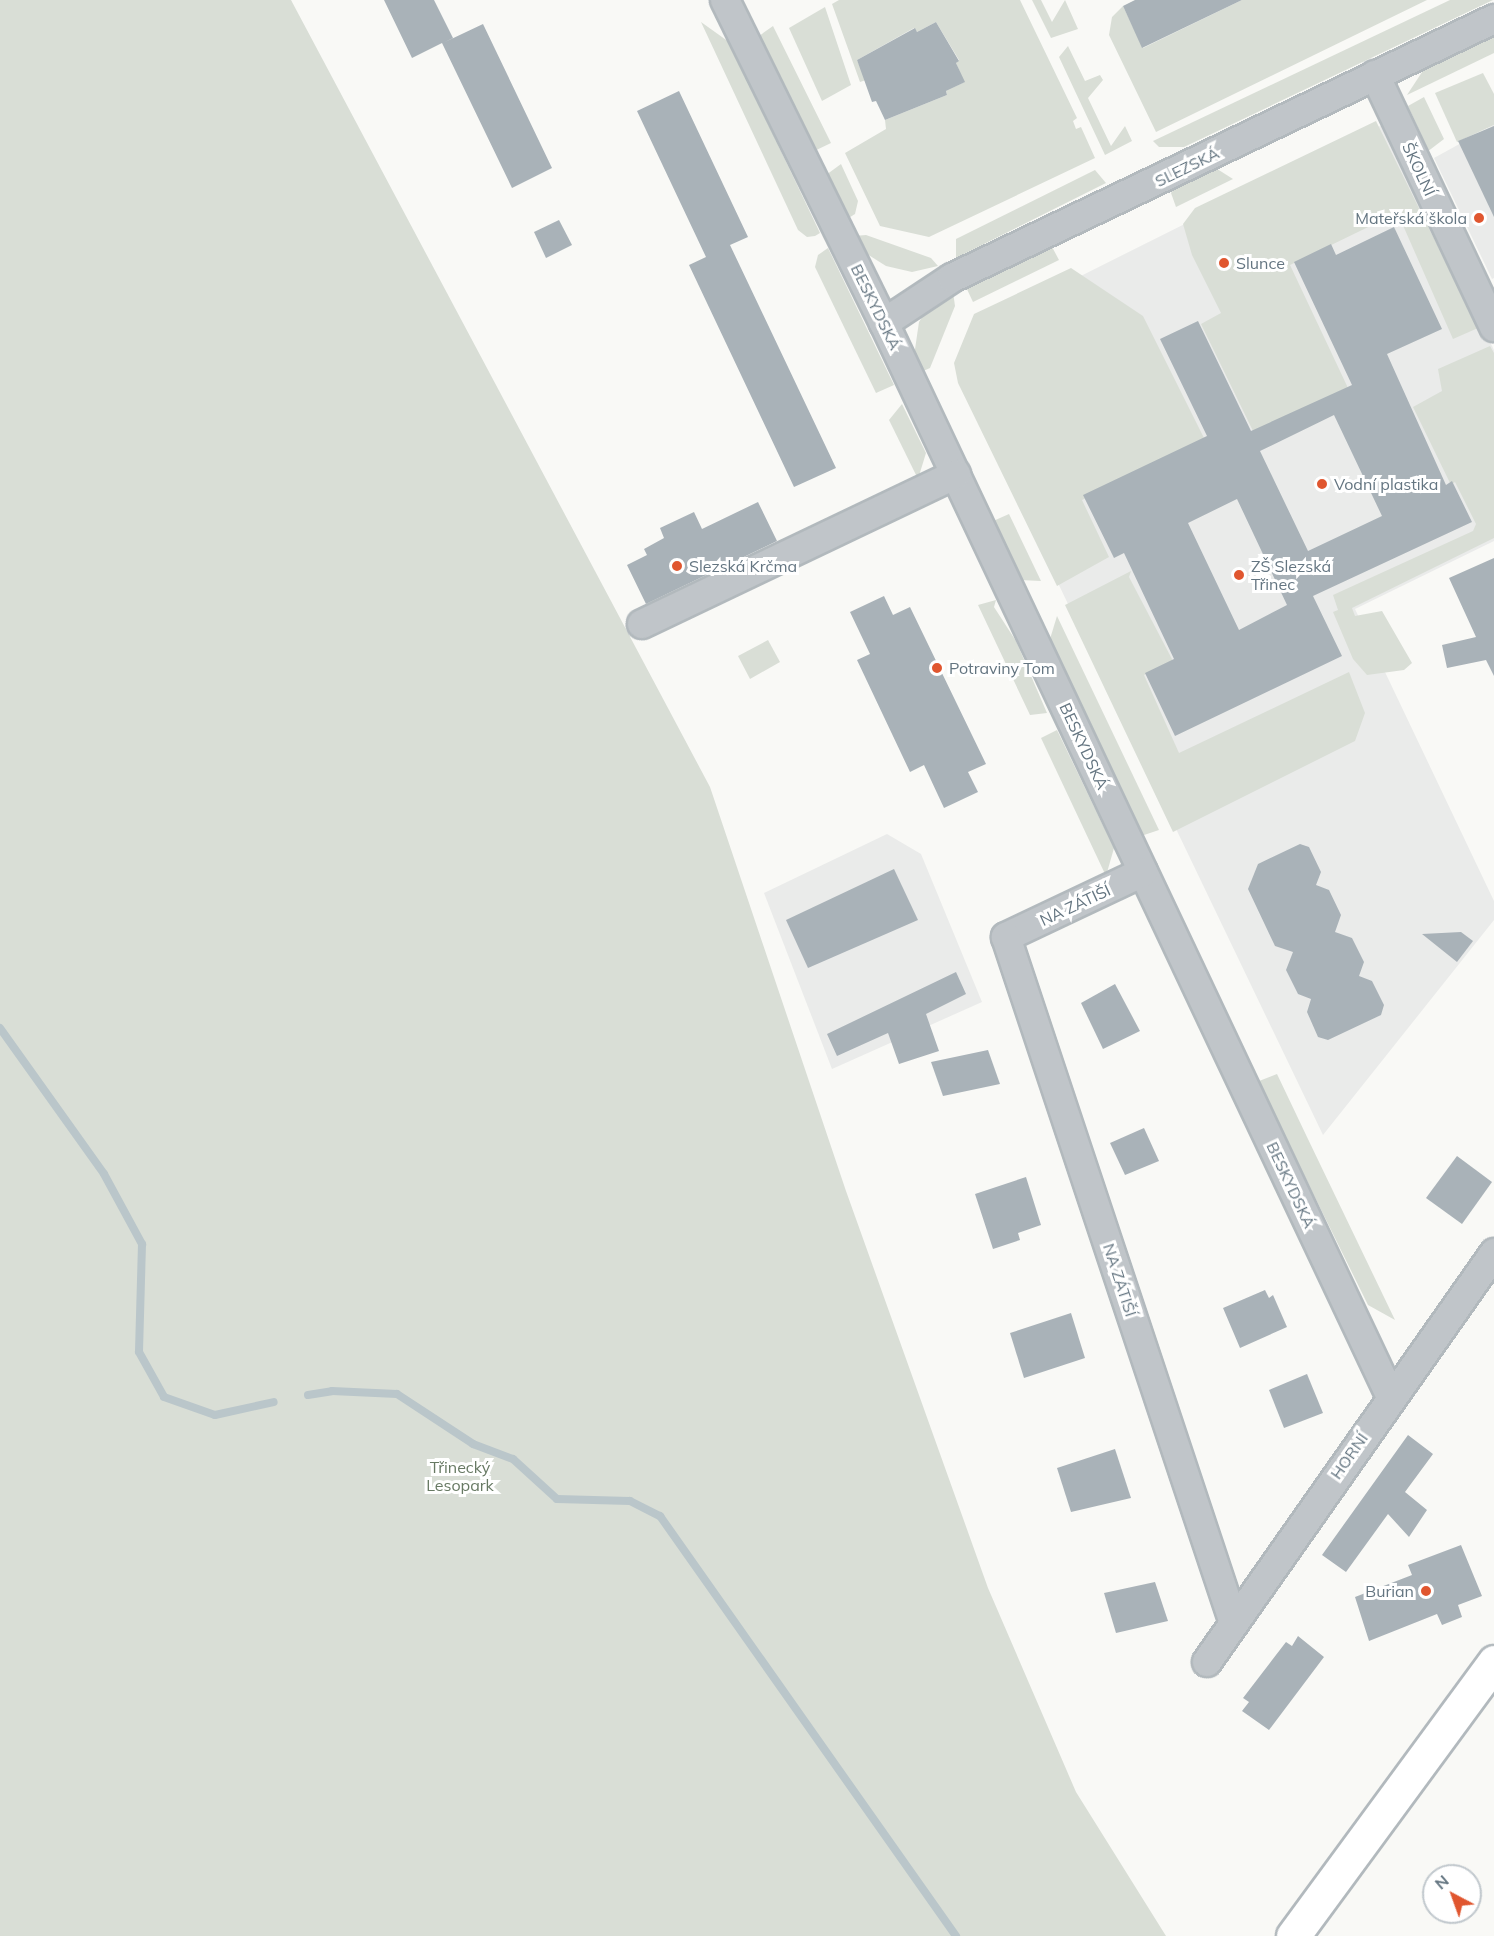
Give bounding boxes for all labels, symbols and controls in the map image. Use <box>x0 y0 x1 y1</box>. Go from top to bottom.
street label: ŠKOLNÍ <box>1398 139 1440 199</box>
street label: SLEZSKÁ <box>1152 143 1222 191</box>
place label: Mateřská škola <box>1355 208 1467 228</box>
marker: Mateřská škola <box>1472 211 1486 225</box>
place label: Slunce <box>1236 253 1285 273</box>
marker: Slunce <box>1217 256 1231 270</box>
street label: BESKYDSKÁ <box>847 261 905 353</box>
place label: Vodní plastika <box>1334 474 1438 494</box>
marker: Vodní plastika <box>1315 477 1329 491</box>
place label: Slezská Krčma <box>689 556 797 576</box>
place label: ZŠ Slezská Třinec <box>1251 556 1331 594</box>
marker: Slezská Krčma <box>670 559 684 573</box>
marker: ZŠ Slezská Třinec <box>1232 568 1246 582</box>
place label: Potraviny Tom <box>949 658 1055 678</box>
marker: Potraviny Tom <box>930 661 944 675</box>
street label: BESKYDSKÁ <box>1056 700 1112 792</box>
street label: NA ZÁTIŠÍ <box>1037 880 1113 930</box>
street label: BESKYDSKÁ <box>1263 1139 1319 1231</box>
street label: NA ZÁTIŠÍ <box>1099 1241 1141 1319</box>
street label: HORNÍ <box>1326 1429 1372 1483</box>
park label: Třinecký Lesopark <box>426 1457 494 1495</box>
place label: Burian <box>1365 1581 1414 1601</box>
marker: Burian <box>1419 1584 1433 1598</box>
north arrow <box>1422 1864 1482 1924</box>
text: N <box>1430 1870 1453 1893</box>

